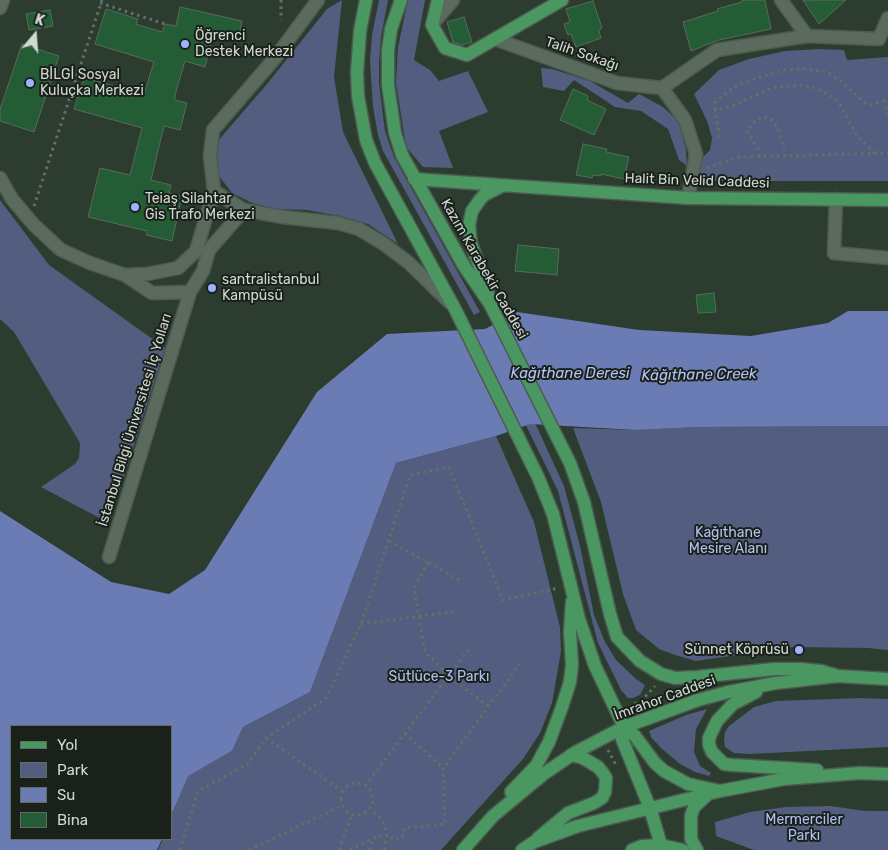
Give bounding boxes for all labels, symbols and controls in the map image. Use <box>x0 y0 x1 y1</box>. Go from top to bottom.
north arrow <box>10 10 60 60</box>
text: K <box>33 11 47 30</box>
place label: Öğrenci Destek Merkezi <box>195 28 293 60</box>
street label: Talih Sokağı <box>543 34 621 74</box>
marker: Öğrenci Destek Merkezi <box>179 38 191 50</box>
place label: BİLGİ Sosyal Kuluçka Merkezi <box>40 67 144 100</box>
marker: BİLGİ Sosyal Kuluçka Merkezi <box>24 77 36 89</box>
street label: Halit Bin Velid Caddesi <box>624 170 770 192</box>
place label: Teiaş Silahtar Gis Trafo Merkezi <box>145 191 255 223</box>
street label: Kazım Karabekir Caddesi <box>437 196 531 342</box>
marker: Teiaş Silahtar Gis Trafo Merkezi <box>129 201 141 213</box>
place label: santralistanbul Kampüsü <box>222 272 319 304</box>
marker: santralistanbul Kampüsü <box>206 282 218 294</box>
street label: İstanbul Bilgi Üniversitesi İç Yolları <box>95 311 175 529</box>
water label: Kağıthane Deresi <box>510 365 630 383</box>
water label: Kâğıthane Creek <box>641 365 757 385</box>
park label: Kağıthane Mesire Alanı <box>689 525 767 558</box>
place label: Sünnet Köprüsü <box>685 642 789 658</box>
marker: Sünnet Köprüsü <box>793 644 805 656</box>
park label: Sütlüce-3 Parkı <box>389 669 489 685</box>
street label: İmrahor Caddesi <box>612 672 718 724</box>
legend <box>10 725 172 840</box>
text: Yol <box>57 736 78 754</box>
text: Park <box>57 761 88 779</box>
text: Su <box>57 786 75 804</box>
text: Bina <box>57 811 88 829</box>
park label: Mermerciler Parkı <box>765 812 843 844</box>

